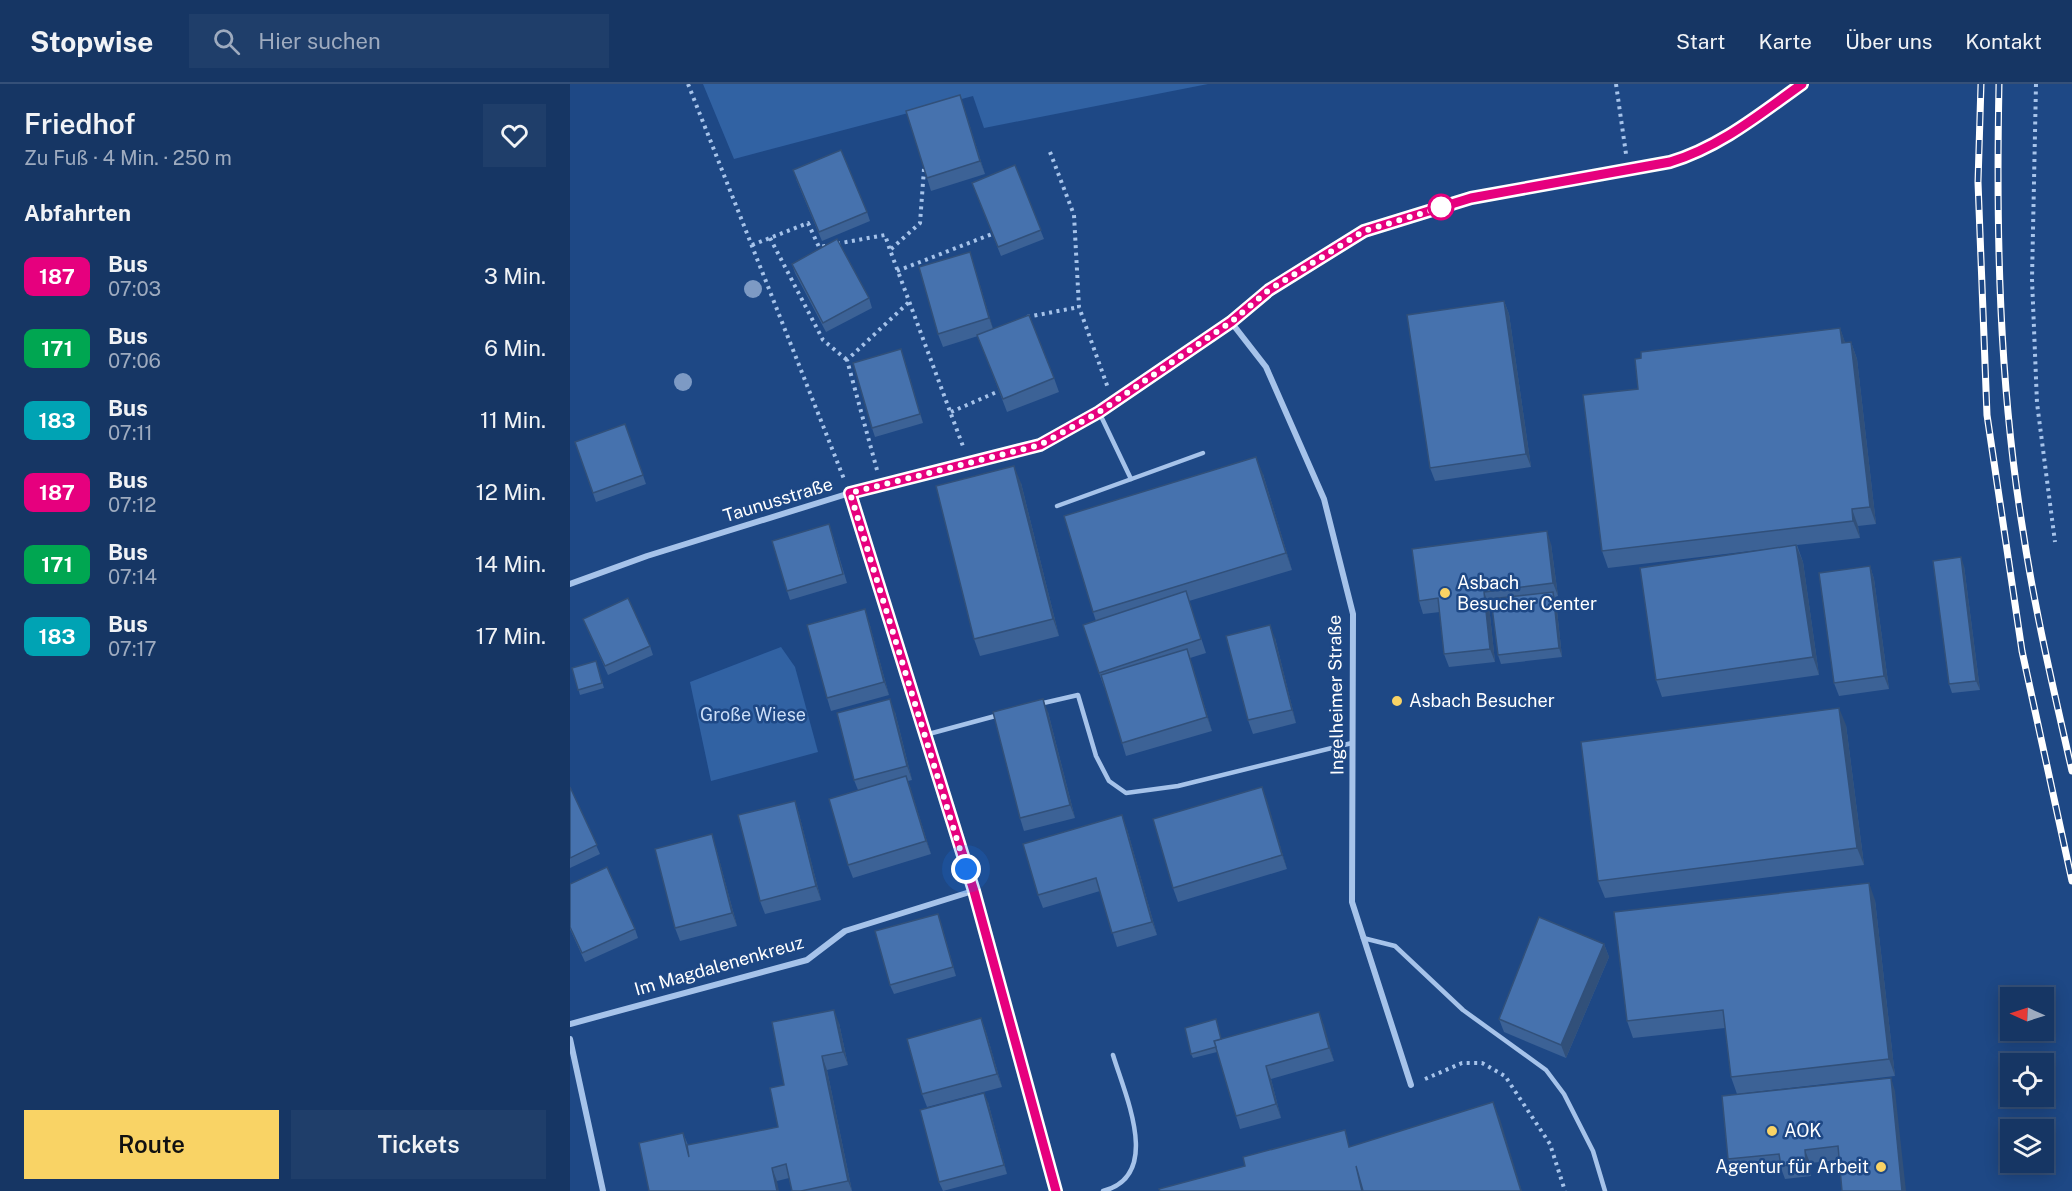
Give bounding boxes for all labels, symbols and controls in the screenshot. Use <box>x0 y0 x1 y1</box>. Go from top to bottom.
search box <box>189 14 609 68</box>
text: Stopwise <box>30 25 153 58</box>
icon: search <box>210 25 243 58</box>
text: Hier suchen <box>258 28 381 54</box>
text: Start <box>1676 29 1725 54</box>
text: Karte <box>1758 29 1812 54</box>
text: Über uns <box>1845 29 1932 54</box>
text: Kontakt <box>1965 29 2042 54</box>
button: heart <box>483 104 546 167</box>
text: Friedhof <box>24 107 135 140</box>
text: Zu Fuß · 4 Min. · 250 m <box>24 146 232 170</box>
unlabelled marker <box>1428 194 1454 220</box>
text: Abfahrten <box>24 200 131 226</box>
text: Bus <box>108 251 148 277</box>
text: 3 Min. <box>484 263 546 289</box>
text: 187 <box>39 264 75 289</box>
text: 07:03 <box>108 277 161 301</box>
text: Bus <box>108 323 148 349</box>
text: 6 Min. <box>484 335 546 361</box>
text: 171 <box>41 336 73 361</box>
text: 07:06 <box>108 349 161 373</box>
text: Bus <box>108 395 148 421</box>
text: 11 Min. <box>480 407 546 433</box>
text: 183 <box>39 408 75 433</box>
text: 07:11 <box>108 421 153 445</box>
text: Bus <box>108 467 148 493</box>
street label: Taunusstraße <box>721 473 835 526</box>
text: 12 Min. <box>476 479 546 505</box>
text: 187 <box>39 480 75 505</box>
text: 07:12 <box>108 493 156 517</box>
text: Bus <box>108 539 148 565</box>
text: 14 Min. <box>475 551 546 577</box>
text: 171 <box>41 552 73 577</box>
text: 07:14 <box>108 565 157 589</box>
place label: Asbach Besucher Center <box>1457 572 1597 614</box>
marker: Asbach Besucher Center <box>1438 586 1452 600</box>
text: Bus <box>108 611 148 637</box>
street label: Ingelheimer Straße <box>1324 615 1347 775</box>
text: 17 Min. <box>476 623 546 649</box>
text: 183 <box>39 624 75 649</box>
text: 07:17 <box>108 637 157 661</box>
place label: Asbach Besucher <box>1409 690 1555 711</box>
marker: Asbach Besucher <box>1390 694 1404 708</box>
park label: Große Wiese <box>700 704 806 725</box>
your location <box>951 854 981 884</box>
street label: Im Magdalenenkreuz <box>632 931 806 1000</box>
north arrow <box>2000 987 2054 1041</box>
map controls <box>2000 987 2054 1173</box>
button: locate <box>2000 1053 2054 1107</box>
button: Route <box>24 1110 279 1179</box>
button: Tickets <box>291 1110 546 1179</box>
button: layers <box>2000 1119 2054 1173</box>
place label: AOK <box>1784 1120 1822 1141</box>
marker: AOK <box>1765 1124 1779 1138</box>
place label: Agentur für Arbeit <box>1715 1156 1869 1177</box>
marker: Agentur für Arbeit <box>1874 1160 1888 1174</box>

